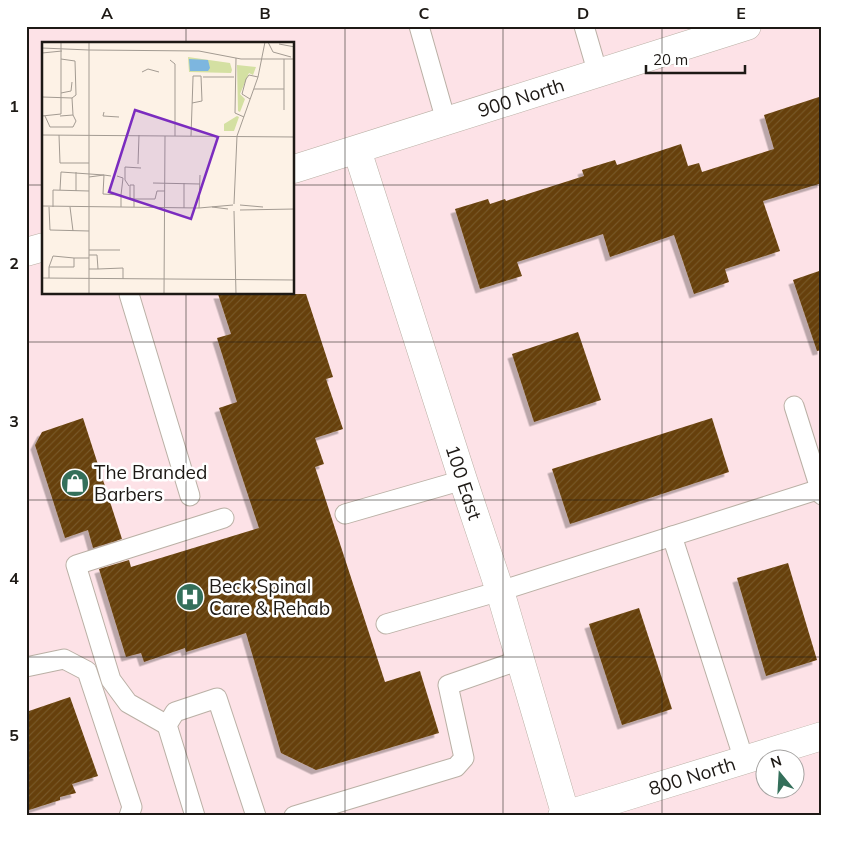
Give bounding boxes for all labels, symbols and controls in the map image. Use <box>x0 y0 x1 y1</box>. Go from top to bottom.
text: A <box>101 3 113 23</box>
text: B <box>259 3 271 23</box>
text: C <box>419 3 430 23</box>
text: D <box>577 3 589 23</box>
text: E <box>736 3 746 23</box>
inset map <box>42 42 295 295</box>
scale bar <box>646 42 744 74</box>
text: 20 m <box>653 50 688 69</box>
street label: 900 North <box>475 72 567 122</box>
text: 1 <box>9 96 19 116</box>
text: 2 <box>9 253 19 273</box>
text: 3 <box>9 411 19 431</box>
street label: 100 East <box>440 442 488 523</box>
place label: The Branded Barbers <box>94 460 207 506</box>
shop icon: The Branded Barbers <box>60 468 90 498</box>
text: 4 <box>9 568 19 588</box>
place label: Beck Spinal Care & Rehab <box>209 574 330 620</box>
hospital icon: Beck Spinal Care & Rehab <box>175 582 205 612</box>
text: 5 <box>9 725 19 745</box>
north arrow <box>756 750 806 800</box>
street label: 800 North <box>646 751 738 801</box>
text: N <box>768 751 784 772</box>

